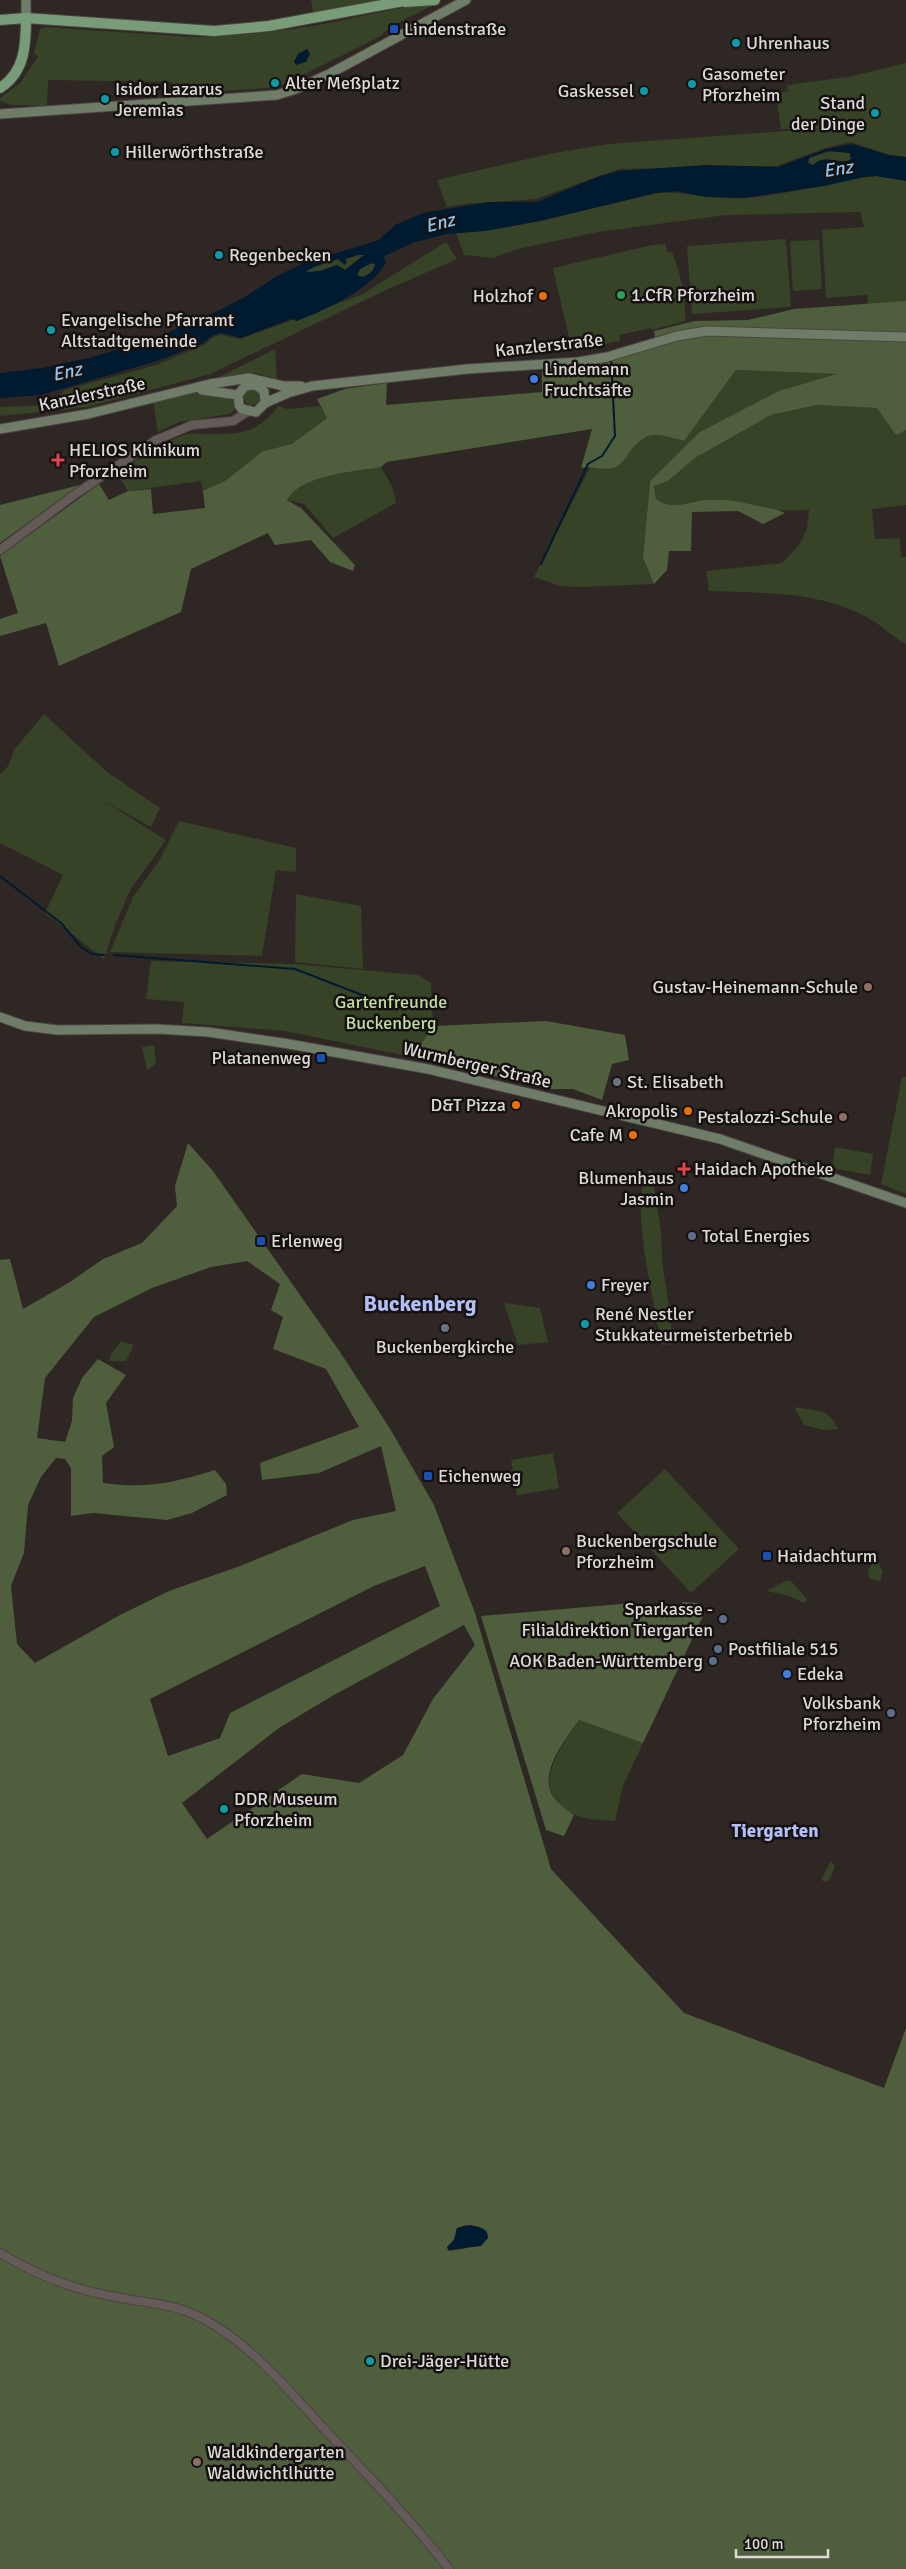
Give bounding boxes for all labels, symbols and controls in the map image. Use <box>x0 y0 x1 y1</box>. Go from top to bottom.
place label: Lindenstraße <box>404 18 506 40</box>
marker: Lindenstraße <box>388 23 400 35</box>
place label: Uhrenhaus <box>746 32 830 54</box>
marker: Uhrenhaus <box>730 37 742 49</box>
place label: Gasometer Pforzheim <box>702 63 785 106</box>
place label: Alter Meßplatz <box>285 72 400 94</box>
marker: Alter Meßplatz <box>269 77 281 89</box>
place label: Isidor Lazarus Jeremias <box>115 78 223 121</box>
marker: Gasometer Pforzheim <box>686 78 698 90</box>
place label: Gaskessel <box>558 80 634 102</box>
marker: Gaskessel <box>638 85 650 97</box>
place label: Stand der Dinge <box>791 92 865 135</box>
marker: Isidor Lazarus Jeremias <box>99 93 111 105</box>
marker: Stand der Dinge <box>869 107 881 119</box>
place label: Hillerwörthstraße <box>125 141 264 163</box>
marker: Hillerwörthstraße <box>109 146 121 158</box>
water label: Enz <box>822 155 856 183</box>
water label: Enz <box>423 207 459 238</box>
place label: Regenbecken <box>229 244 331 266</box>
marker: Regenbecken <box>213 249 225 261</box>
place label: 1.CfR Pforzheim <box>631 284 755 306</box>
place label: Holzhof <box>473 285 534 307</box>
marker: 1.CfR Pforzheim <box>615 289 627 301</box>
marker: Holzhof <box>537 290 549 302</box>
place label: Evangelische Pfarramt Altstadtgemeinde <box>61 309 234 352</box>
marker: Evangelische Pfarramt Altstadtgemeinde <box>45 324 57 336</box>
street label: Kanzlerstraße <box>494 328 604 362</box>
water label: Enz <box>50 357 85 387</box>
place label: Lindemann Fruchtsäfte <box>544 358 632 401</box>
street label: Kanzlerstraße <box>37 372 147 416</box>
marker: Lindemann Fruchtsäfte <box>528 373 540 385</box>
place label: HELIOS Klinikum Pforzheim <box>69 439 200 482</box>
marker: HELIOS Klinikum Pforzheim <box>51 453 65 467</box>
place label: Gustav-Heinemann-Schule <box>653 976 858 998</box>
marker: Gustav-Heinemann-Schule <box>862 981 874 993</box>
park label: Gartenfreunde Buckenberg <box>335 991 447 1034</box>
street label: Wurmberger Straße <box>401 1037 553 1093</box>
place label: Platanenweg <box>211 1047 311 1069</box>
marker: Platanenweg <box>315 1052 327 1064</box>
place label: St. Elisabeth <box>627 1071 724 1093</box>
marker: St. Elisabeth <box>611 1076 623 1088</box>
place label: D&T Pizza <box>431 1094 506 1116</box>
marker: D&T Pizza <box>510 1099 522 1111</box>
place label: Akropolis <box>605 1100 678 1122</box>
marker: Akropolis <box>682 1105 694 1117</box>
place label: Pestalozzi-Schule <box>697 1106 833 1128</box>
marker: Pestalozzi-Schule <box>837 1111 849 1123</box>
place label: Cafe M <box>570 1124 623 1146</box>
marker: Cafe M <box>627 1129 639 1141</box>
place label: Haidach Apotheke <box>694 1158 834 1180</box>
marker: Haidach Apotheke <box>678 1163 690 1175</box>
place label: Blumenhaus Jasmin <box>578 1167 674 1210</box>
marker: Blumenhaus Jasmin <box>678 1182 690 1194</box>
place label: Total Energies <box>702 1225 810 1247</box>
place label: Erlenweg <box>271 1230 343 1252</box>
marker: Total Energies <box>686 1230 698 1242</box>
marker: Erlenweg <box>255 1235 267 1247</box>
place label: Freyer <box>601 1274 649 1296</box>
marker: Freyer <box>585 1279 597 1291</box>
district label: Buckenberg <box>363 1290 477 1317</box>
place label: René Nestler Stukkateurmeisterbetrieb <box>595 1303 793 1346</box>
marker: René Nestler Stukkateurmeisterbetrieb <box>579 1318 591 1330</box>
marker: Buckenbergkirche <box>439 1322 451 1334</box>
place label: Buckenbergkirche <box>376 1336 514 1358</box>
place label: Eichenweg <box>438 1465 521 1487</box>
marker: Eichenweg <box>422 1470 434 1482</box>
place label: Buckenbergschule Pforzheim <box>576 1530 717 1573</box>
marker: Buckenbergschule Pforzheim <box>560 1545 572 1557</box>
place label: Haidachturm <box>777 1545 877 1567</box>
marker: Haidachturm <box>761 1550 773 1562</box>
place label: Sparkasse - Filialdirektion Tiergarten <box>521 1598 713 1641</box>
marker: Sparkasse - Filialdirektion Tiergarten <box>717 1613 729 1625</box>
place label: Postfiliale 515 <box>728 1638 838 1660</box>
marker: Postfiliale 515 <box>712 1643 724 1655</box>
place label: AOK Baden-Württemberg <box>509 1650 703 1672</box>
marker: AOK Baden-Württemberg <box>707 1655 719 1667</box>
place label: Edeka <box>797 1663 844 1685</box>
marker: Edeka <box>781 1668 793 1680</box>
place label: Volksbank Pforzheim <box>803 1692 881 1735</box>
marker: Volksbank Pforzheim <box>885 1707 897 1719</box>
place label: DDR Museum Pforzheim <box>234 1788 338 1831</box>
marker: DDR Museum Pforzheim <box>218 1803 230 1815</box>
district label: Tiergarten <box>731 1819 819 1843</box>
place label: Drei-Jäger-Hütte <box>380 2350 509 2372</box>
marker: Drei-Jäger-Hütte <box>364 2355 376 2367</box>
place label: Waldkindergarten Waldwichtlhütte <box>207 2441 345 2484</box>
marker: Waldkindergarten Waldwichtlhütte <box>191 2456 203 2468</box>
scale bar <box>736 2526 828 2558</box>
text: 100 m <box>744 2535 784 2553</box>

